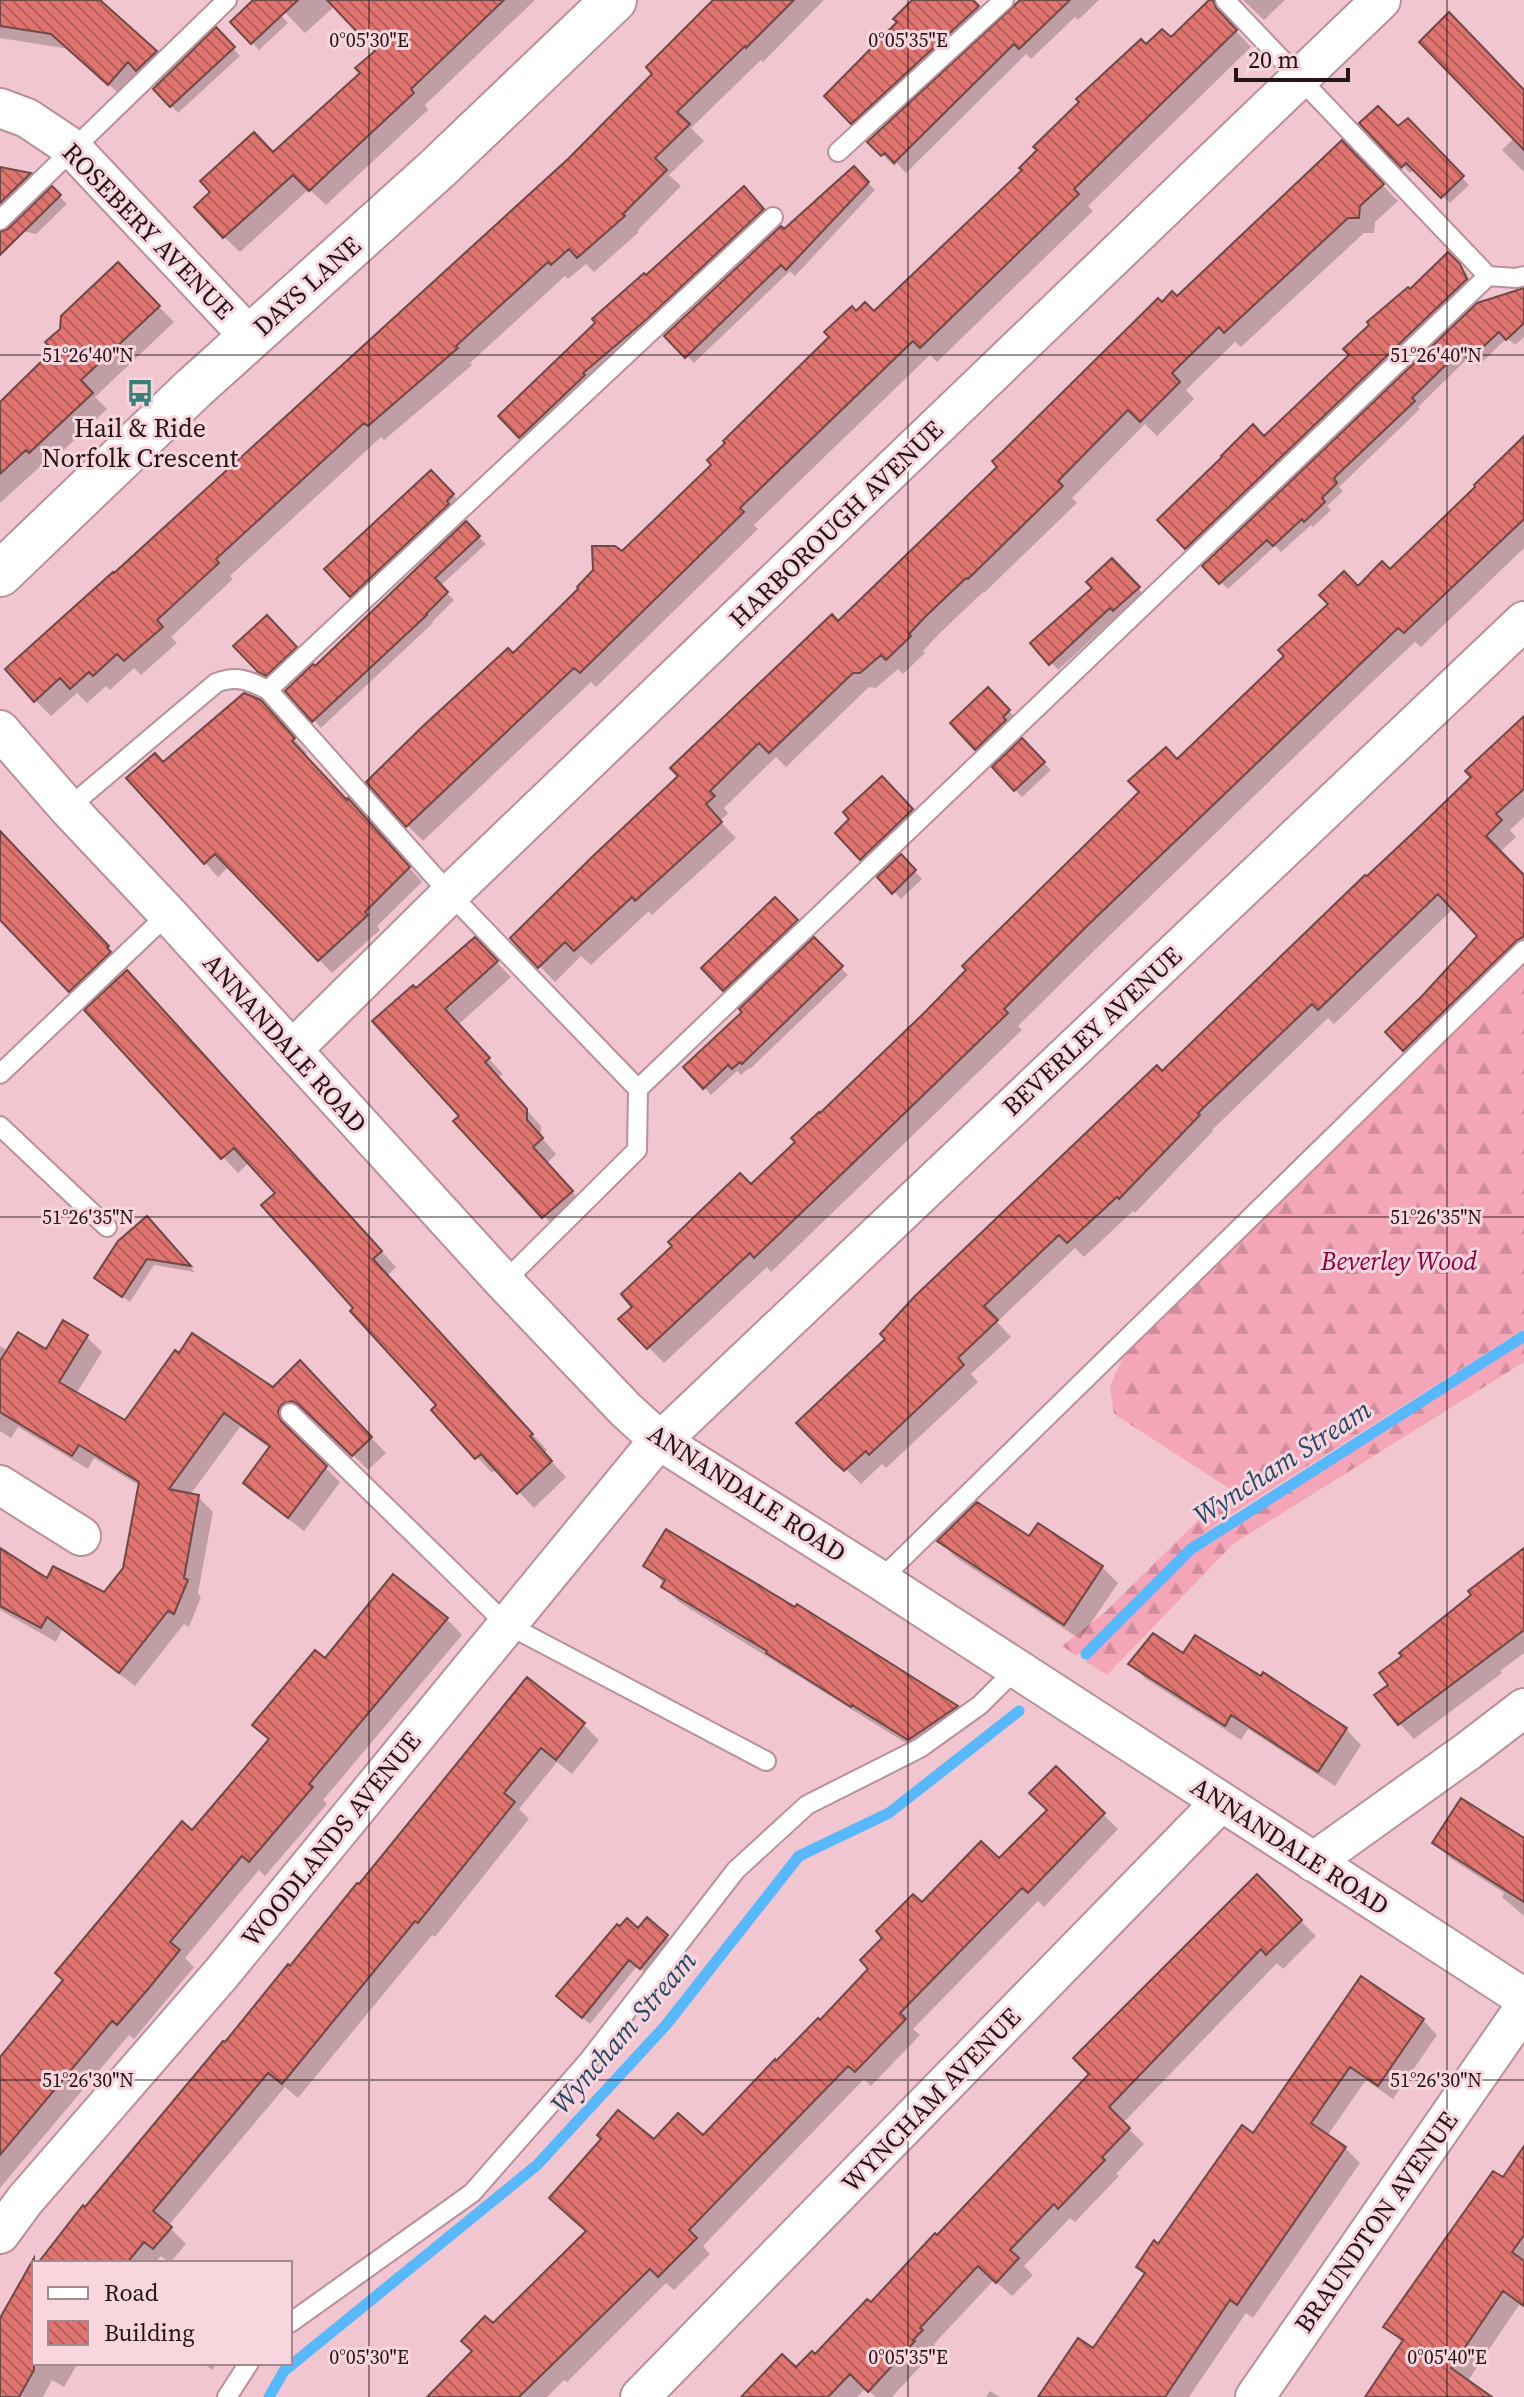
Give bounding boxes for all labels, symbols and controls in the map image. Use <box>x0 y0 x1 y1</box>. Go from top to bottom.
text: 0°05'30"E <box>329 26 409 54</box>
text: 0°05'35"E <box>868 26 948 54</box>
scale bar <box>1236 32 1348 82</box>
text: 20 m <box>1248 43 1299 76</box>
street label: ROSEBERY AVENUE <box>54 135 242 327</box>
street label: DAYS LANE <box>245 228 369 344</box>
text: 51°26'40"N <box>42 341 134 369</box>
text: 51°26'40"N <box>1390 341 1482 369</box>
bus stop icon: Hail & Ride Norfolk Crescent <box>125 378 155 408</box>
place label: Hail & Ride Norfolk Crescent <box>42 410 239 476</box>
street label: HARBOROUGH AVENUE <box>721 412 951 636</box>
street label: BEVERLEY AVENUE <box>994 938 1190 1124</box>
street label: ANNANDALE ROAD <box>195 946 375 1140</box>
text: 51°26'35"N <box>42 1203 134 1231</box>
text: 51°26'35"N <box>1390 1203 1482 1231</box>
park label: Beverley Wood <box>1320 1243 1478 1279</box>
water label: Wyncham Stream <box>1186 1390 1378 1534</box>
street label: ANNANDALE ROAD <box>641 1415 853 1571</box>
street label: WOODLANDS AVENUE <box>233 1724 429 1954</box>
street label: ANNANDALE ROAD <box>1184 1768 1396 1924</box>
water label: Wyncham Stream <box>541 1942 705 2122</box>
street label: WYNCHAM AVENUE <box>833 2000 1029 2200</box>
text: 51°26'30"N <box>42 2066 134 2094</box>
text: 51°26'30"N <box>1390 2066 1482 2094</box>
street label: BRAUNDTON AVENUE <box>1286 2104 1466 2340</box>
legend <box>32 2261 292 2365</box>
text: Road <box>104 2276 159 2309</box>
text: Building <box>104 2316 195 2349</box>
text: 0°05'30"E <box>329 2343 409 2371</box>
text: 0°05'35"E <box>868 2343 948 2371</box>
text: 0°05'40"E <box>1407 2343 1487 2371</box>

